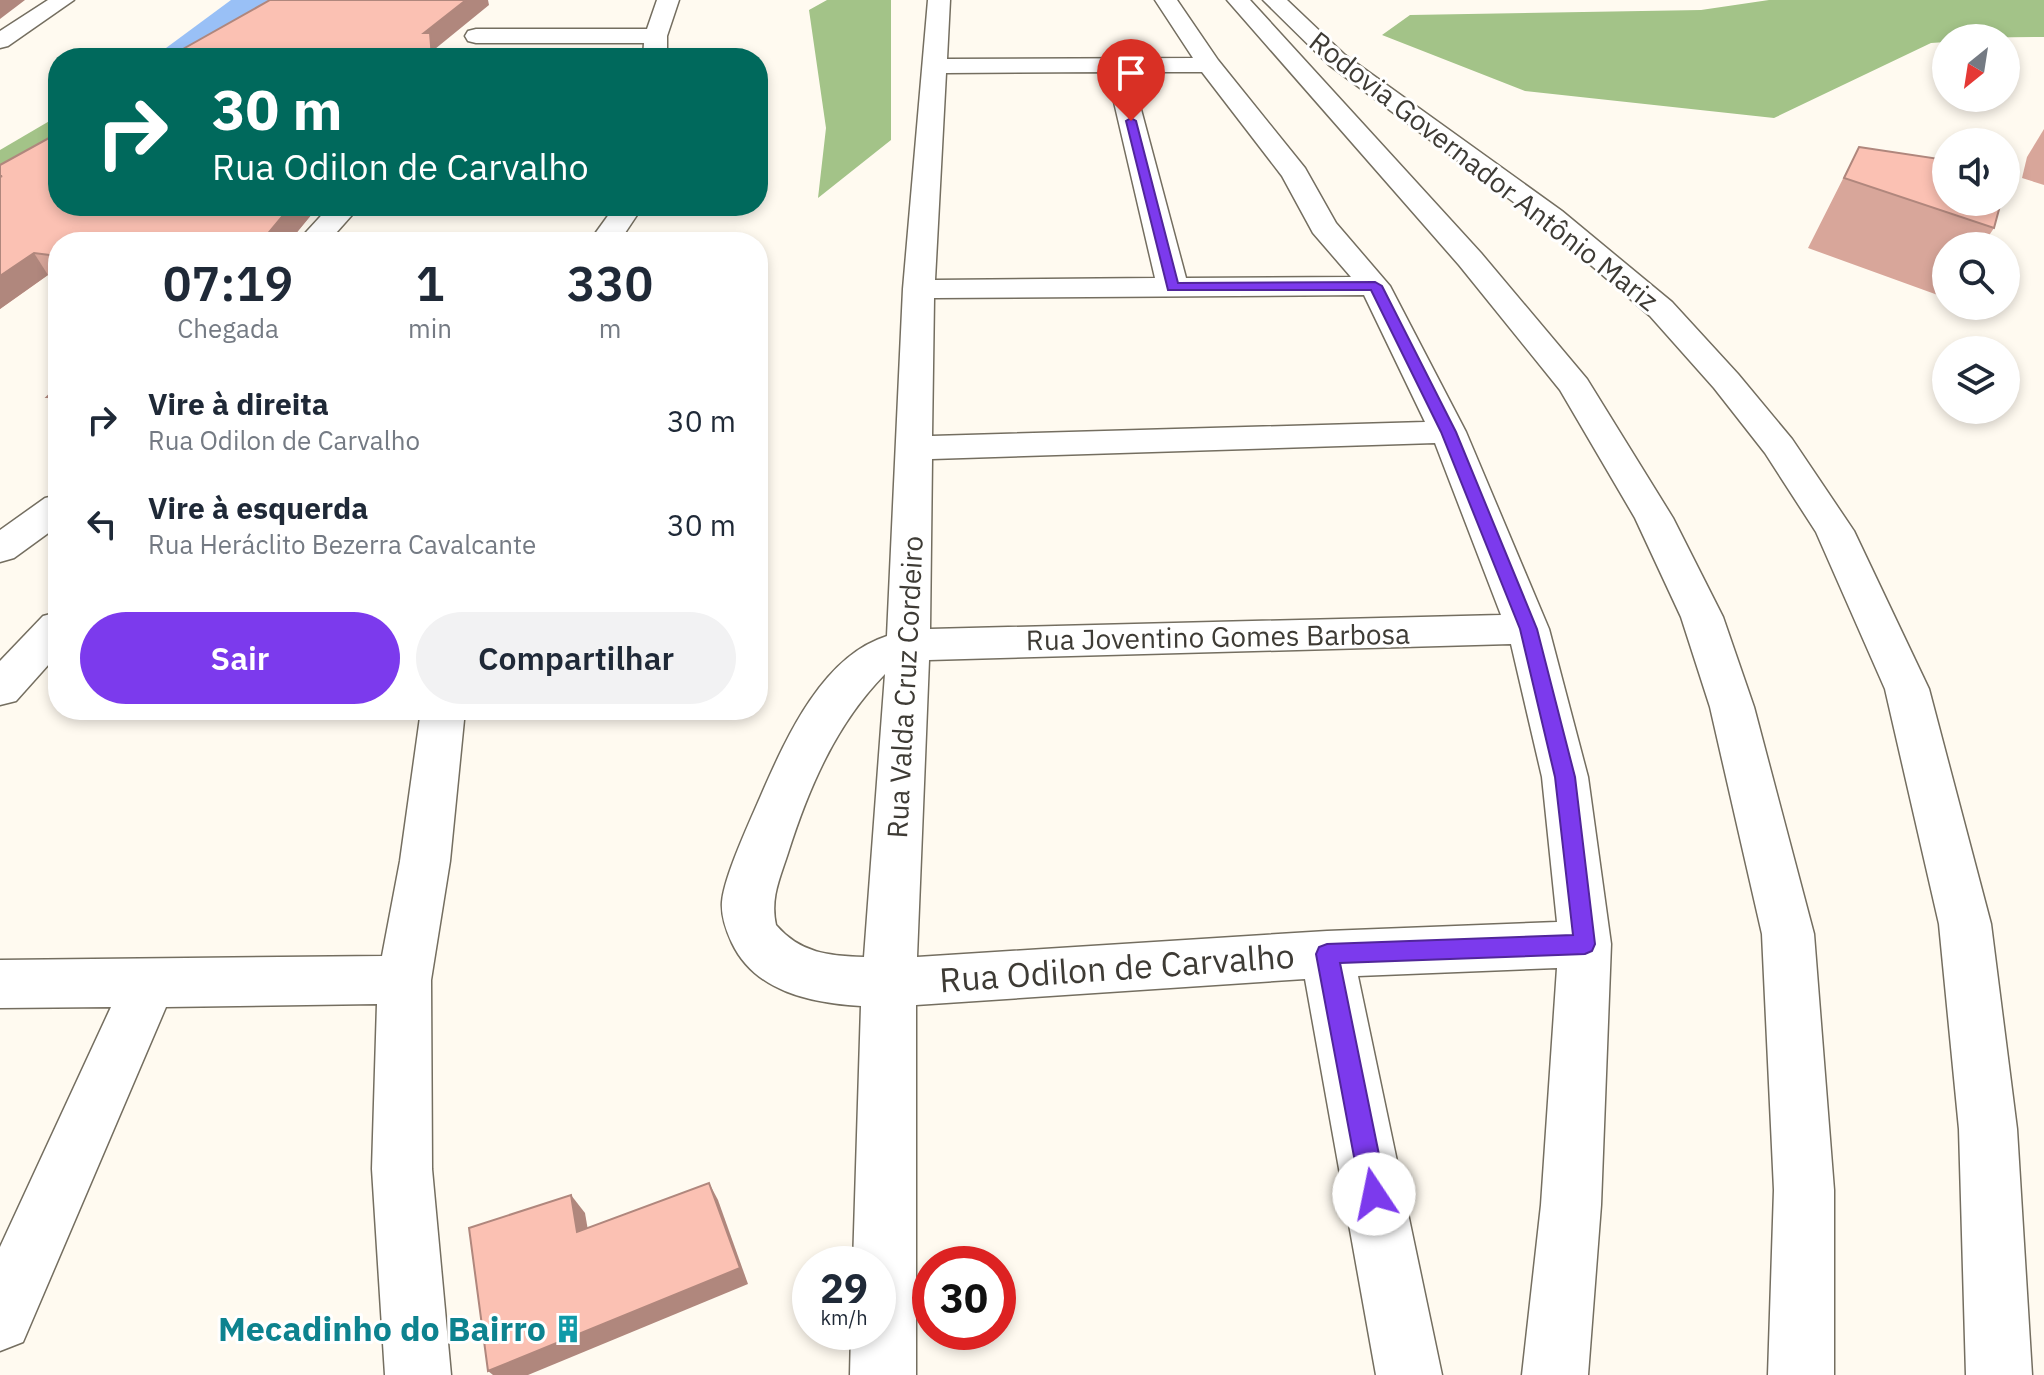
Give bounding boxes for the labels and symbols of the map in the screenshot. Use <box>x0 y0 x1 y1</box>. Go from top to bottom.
street label: Rodovia Governador Antônio Mariz <box>1302 23 1666 319</box>
north arrow <box>1932 24 2020 112</box>
pin <box>1097 39 1165 121</box>
street label: Rua Valda Cruz Cordeiro <box>878 535 931 839</box>
street label: Rua Joventino Gomes Barbosa <box>1026 615 1410 658</box>
street label: Rua Odilon de Carvalho <box>938 933 1296 1001</box>
position arrow <box>1332 1152 1416 1236</box>
speed limit sign: 30 <box>912 1246 1016 1350</box>
place label: Mecadinho do Bairro <box>218 1306 546 1350</box>
building icon: Mecadinho do Bairro <box>553 1314 583 1344</box>

